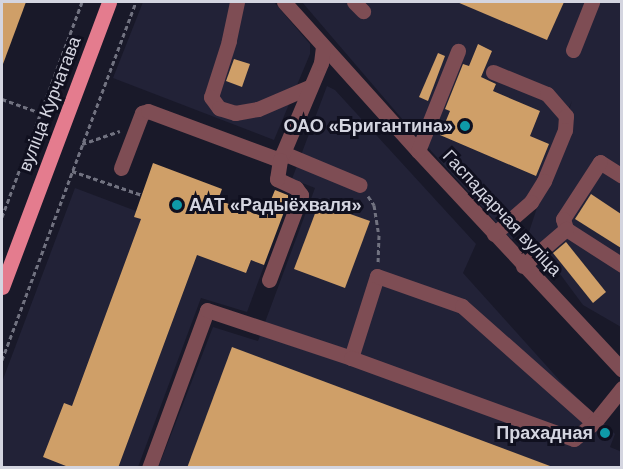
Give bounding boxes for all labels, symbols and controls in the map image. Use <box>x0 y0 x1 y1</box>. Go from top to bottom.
street label: вуліца Курчатава <box>14 33 86 175</box>
place label: ОАО «Бригантина» <box>284 115 453 137</box>
marker: ОАО «Бригантина» <box>458 119 472 133</box>
street label: Гаспадарчая вуліца <box>438 146 566 280</box>
place label: ААТ «Радыёхваля» <box>189 194 361 216</box>
marker: ААТ «Радыёхваля» <box>170 198 184 212</box>
place label: Прахадная <box>496 422 593 444</box>
marker: Прахадная <box>598 426 612 440</box>

